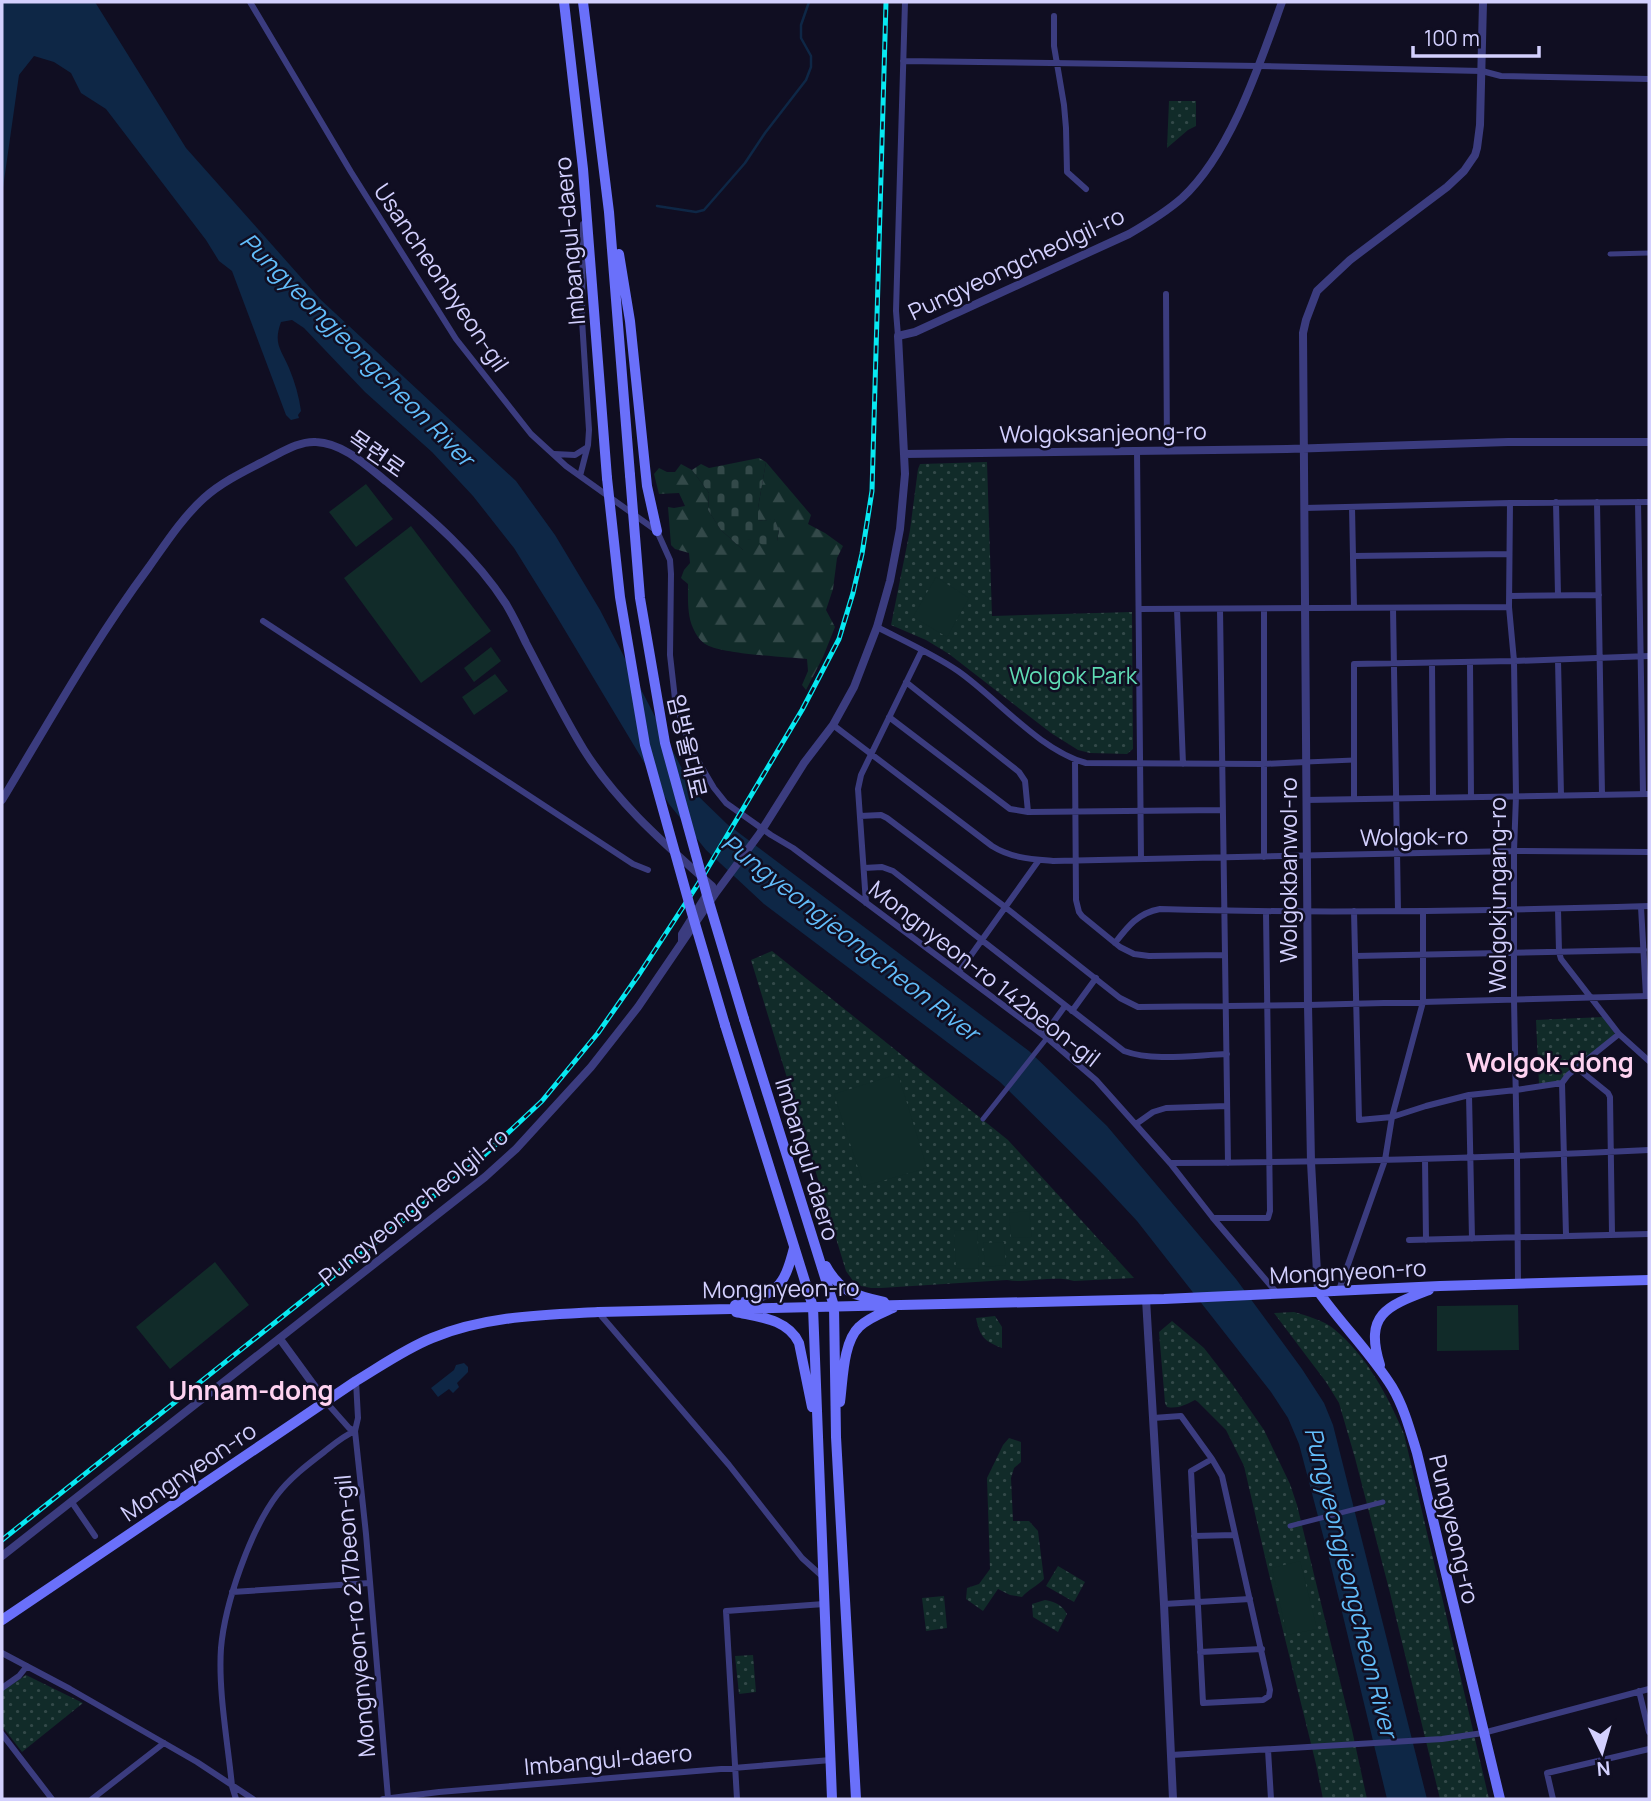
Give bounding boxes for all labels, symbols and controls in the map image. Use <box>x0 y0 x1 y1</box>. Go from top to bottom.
scale bar <box>1413 14 1539 58</box>
text: 100 m <box>1424 24 1480 52</box>
street label: Imbangul-daero <box>546 156 592 326</box>
street label: Usancheonbyeon-gil <box>367 176 517 378</box>
street label: Pungyeongcheolgil-ro <box>903 199 1129 327</box>
water label: Pungyeongjeongcheon River <box>234 225 485 476</box>
street label: Wolgoksanjeong-ro <box>999 414 1207 450</box>
street label: 목련로 <box>342 422 412 484</box>
park label: Wolgok Park <box>1009 659 1138 691</box>
street label: 임방울대로 <box>661 691 715 801</box>
street label: Wolgokbanwol-ro <box>1272 777 1304 963</box>
street label: Wolgokjungang-ro <box>1481 797 1513 993</box>
street label: Wolgok-ro <box>1360 819 1468 853</box>
water label: Pungyeongjeongcheon River <box>715 826 989 1050</box>
street label: Mongnyeon-ro 142beon-gil <box>863 872 1107 1074</box>
district label: Wolgok-dong <box>1466 1044 1634 1080</box>
street label: Imbangul-daero <box>768 1074 848 1244</box>
street label: Pungyeongcheolgil-ro <box>311 1120 515 1292</box>
street label: Mongnyeon-ro <box>1269 1251 1427 1291</box>
street label: Mongnyeon-ro <box>702 1271 860 1305</box>
district label: Unnam-dong <box>169 1372 333 1408</box>
street label: Mongnyeon-ro <box>114 1414 262 1528</box>
water label: Pungyeongjeongcheon River <box>1297 1423 1407 1744</box>
street label: Pungyeong-ro <box>1422 1451 1488 1607</box>
street label: Mongnyeon-ro 217beon-gil <box>326 1473 382 1759</box>
north arrow <box>1567 1717 1637 1787</box>
street label: Imbangul-daero <box>523 1736 693 1782</box>
text: N <box>1596 1755 1611 1782</box>

